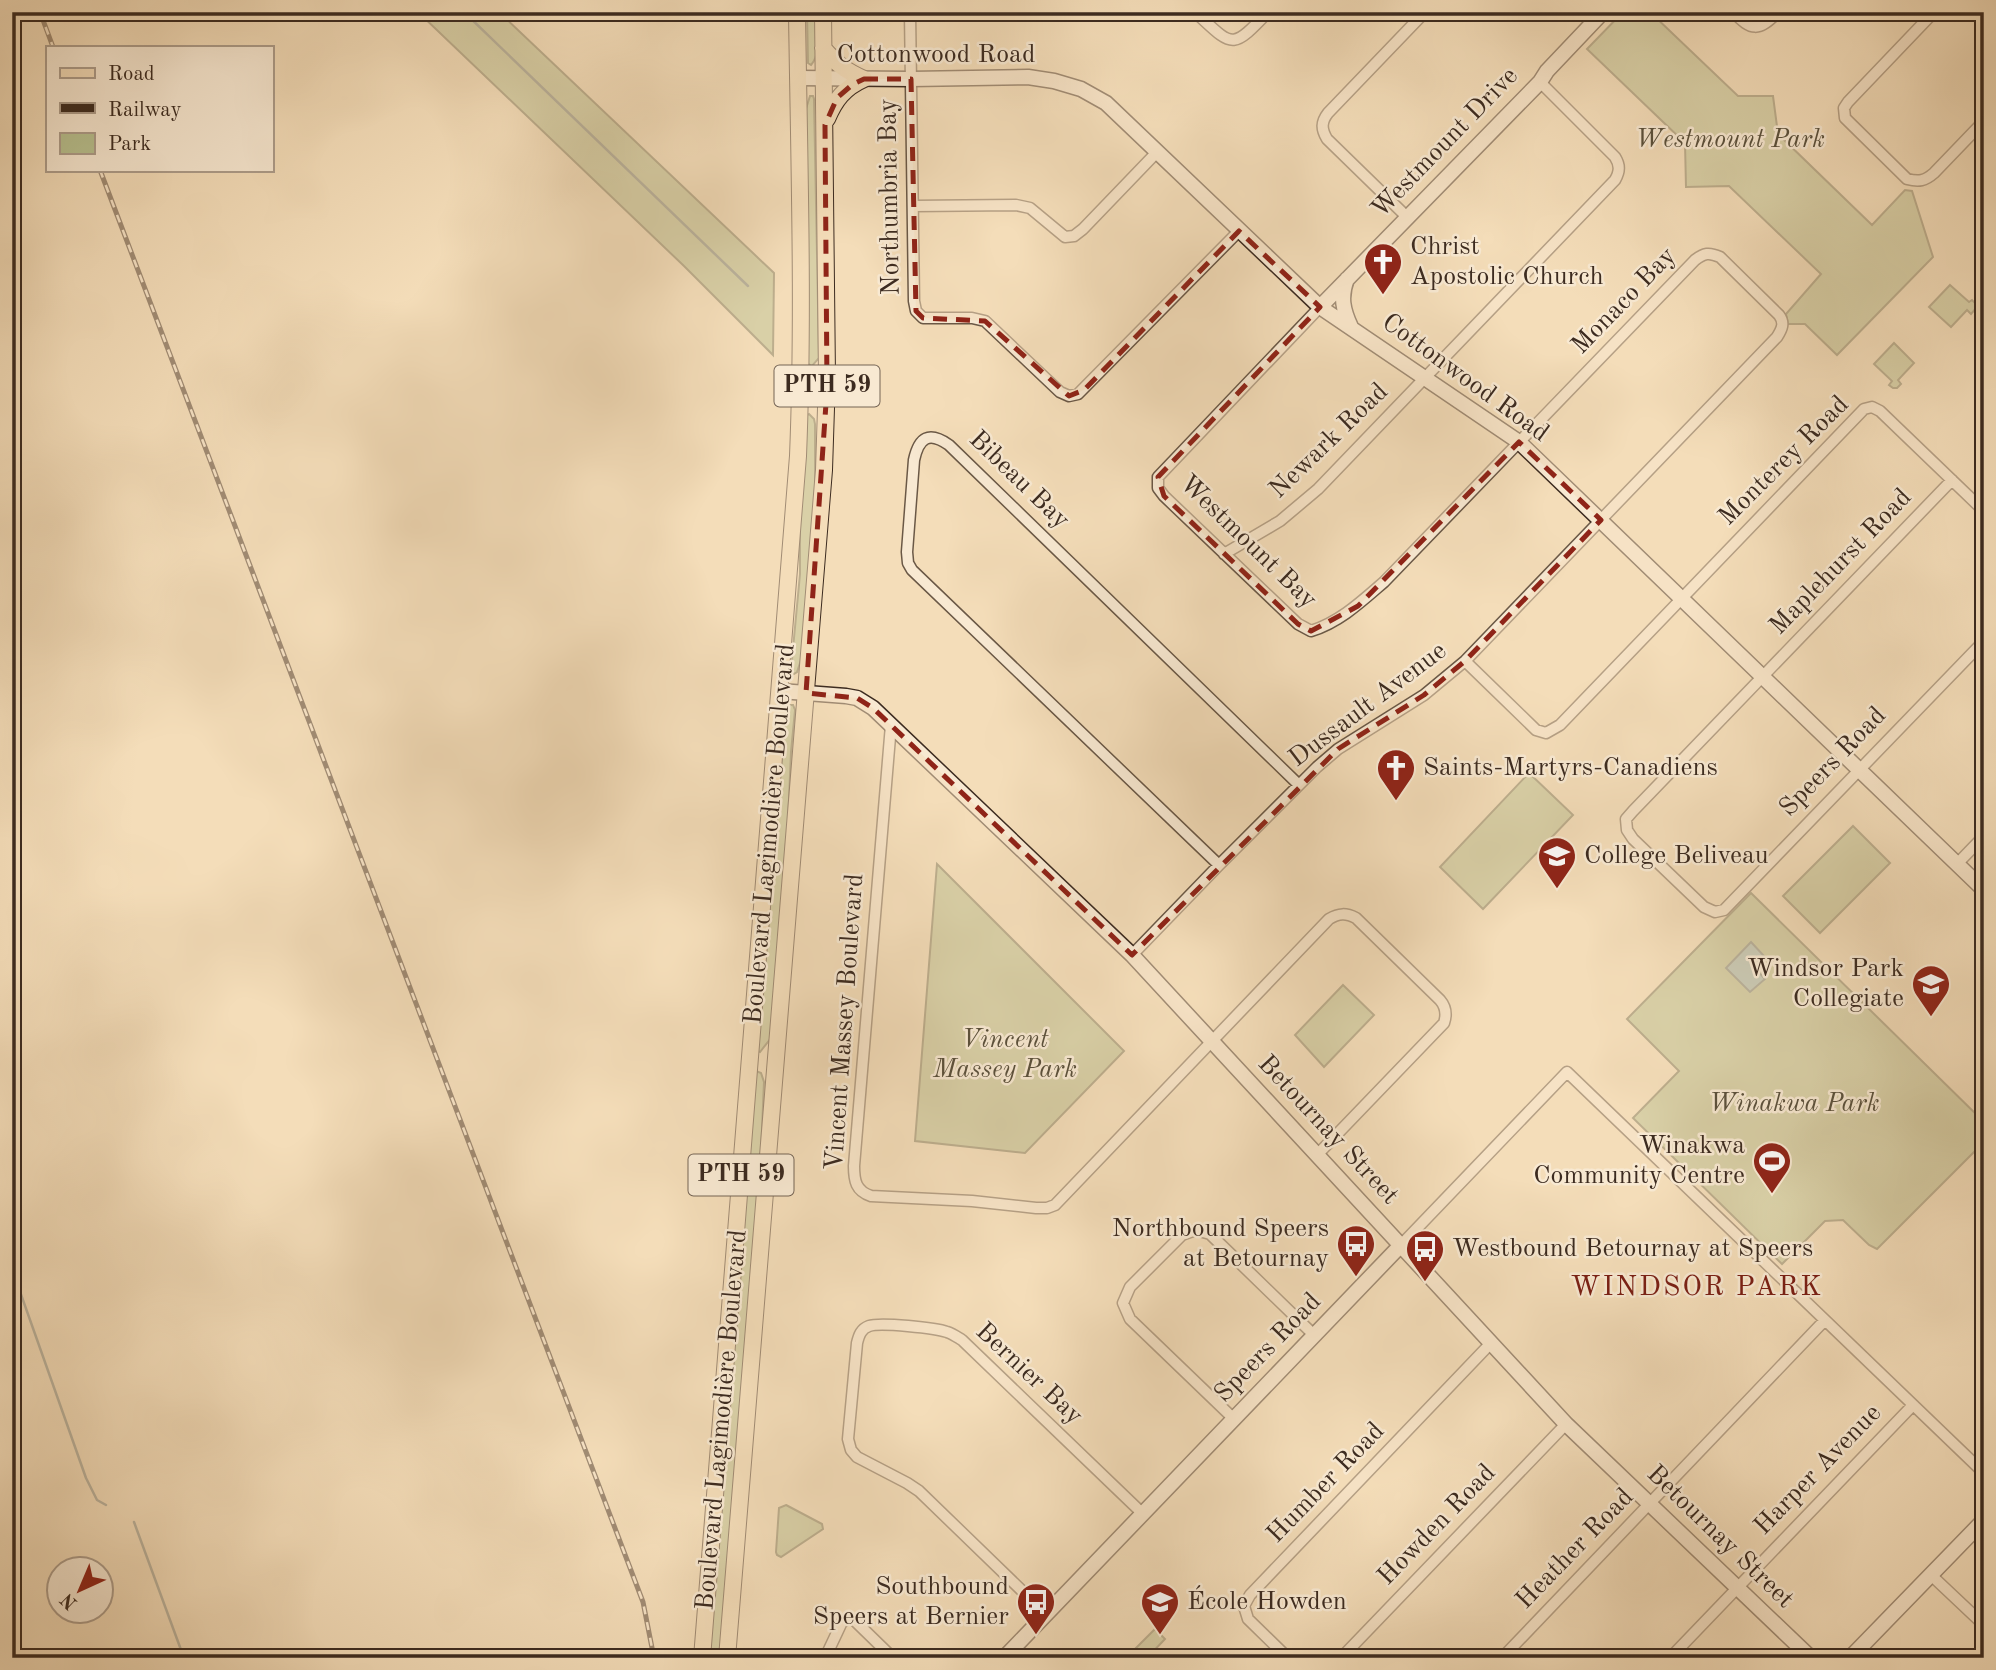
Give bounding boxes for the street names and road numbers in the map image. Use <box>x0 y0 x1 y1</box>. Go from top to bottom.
street label: Cottonwood Road <box>837 42 1035 68</box>
street label: Westmount Drive <box>1367 63 1523 223</box>
street label: Northumbria Bay <box>875 98 905 296</box>
street label: Monaco Bay <box>1567 242 1681 359</box>
street label: Cottonwood Road <box>1377 309 1553 447</box>
road number: PTH 59 <box>774 366 880 407</box>
street label: Newark Road <box>1265 378 1393 504</box>
street label: Monterey Road <box>1714 391 1854 531</box>
street label: Bibeau Bay <box>964 426 1074 534</box>
street label: Westmount Bay <box>1174 470 1322 614</box>
street label: Maplehurst Road <box>1765 484 1917 640</box>
street label: Dussault Avenue <box>1285 638 1451 772</box>
street label: Boulevard Lagimodière Boulevard <box>740 643 800 1025</box>
street label: Speers Road <box>1775 702 1891 822</box>
street label: Vincent Massey Boulevard <box>822 873 868 1171</box>
street label: Betournay Street <box>1253 1051 1403 1209</box>
road number: PTH 59 <box>688 1154 794 1196</box>
street label: Boulevard Lagimodière Boulevard <box>692 1229 752 1611</box>
street label: Speers Road <box>1210 1288 1326 1408</box>
street label: Bernier Bay <box>971 1318 1088 1430</box>
street label: Harper Avenue <box>1750 1400 1886 1540</box>
street label: Humber Road <box>1262 1418 1390 1548</box>
street label: Howden Road <box>1373 1460 1501 1590</box>
street label: Betournay Street <box>1642 1461 1798 1613</box>
street label: Heather Road <box>1511 1484 1639 1614</box>

